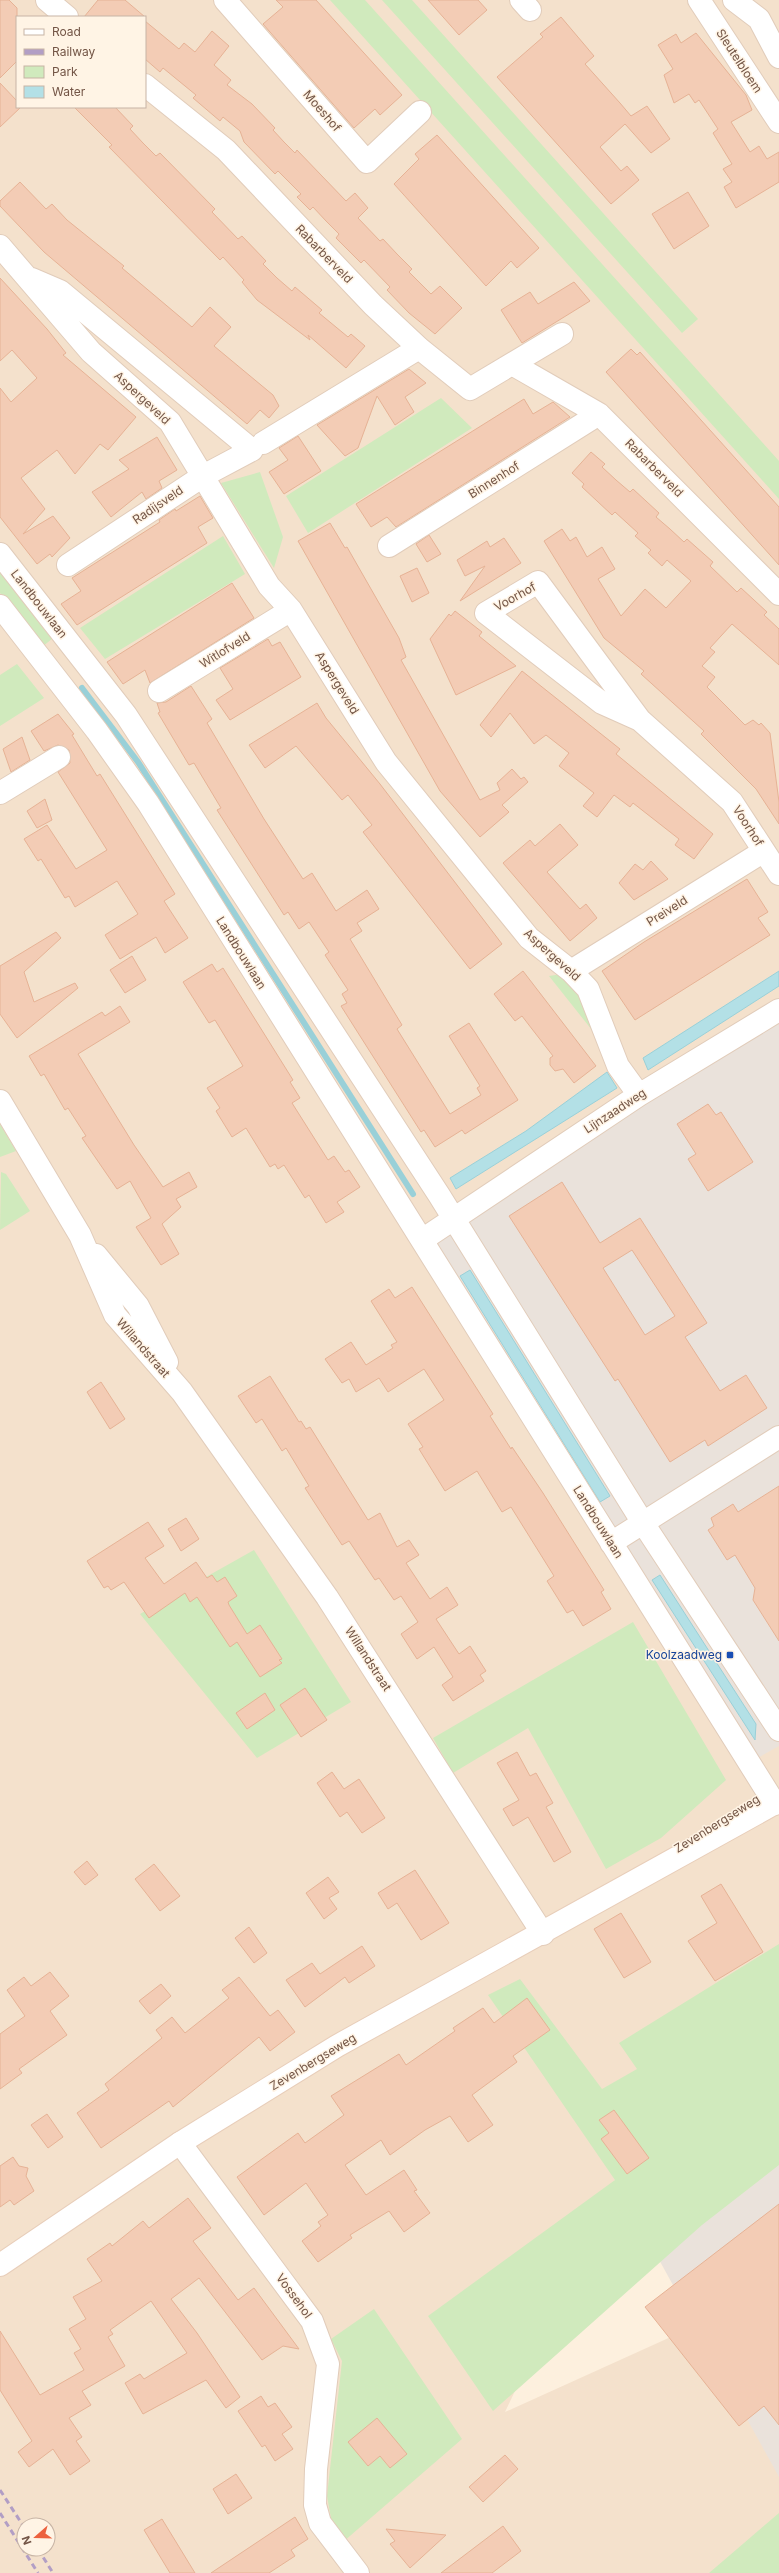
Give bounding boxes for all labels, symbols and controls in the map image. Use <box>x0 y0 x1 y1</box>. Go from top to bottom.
legend <box>16 16 146 108</box>
text: Road <box>52 24 81 39</box>
street label: Sleutelbloem <box>713 26 766 96</box>
text: Railway <box>52 44 96 59</box>
text: Park <box>52 64 78 79</box>
text: Water <box>52 84 86 99</box>
street label: Moeshof <box>300 87 345 135</box>
street label: Rabarberveld <box>293 221 356 286</box>
street label: Aspergeveld <box>111 368 173 427</box>
street label: Rabarberveld <box>622 435 687 500</box>
street label: Binnenhof <box>465 458 523 501</box>
street label: Radijsveld <box>130 482 186 527</box>
street label: Landbouwlaan <box>8 566 71 641</box>
street label: Voorhof <box>491 579 539 614</box>
street label: Witlofveld <box>197 628 253 671</box>
street label: Aspergeveld <box>312 649 363 717</box>
street label: Voorhof <box>730 803 767 849</box>
street label: Preiveld <box>643 892 690 929</box>
street label: Landbouwlaan <box>213 914 270 992</box>
street label: Aspergeveld <box>521 925 584 984</box>
street label: Lijnzaadweg <box>581 1085 649 1136</box>
street label: Willandstraat <box>113 1315 173 1381</box>
street label: Landbouwlaan <box>570 1483 627 1561</box>
street label: Willandstraat <box>342 1624 395 1694</box>
place label: Koolzaadweg <box>646 1647 722 1662</box>
marker: Koolzaadweg <box>725 1650 735 1660</box>
street label: Zevenbergseweg <box>671 1791 762 1856</box>
street label: Zevenbergseweg <box>267 2030 359 2093</box>
street label: Vossehol <box>273 2270 316 2321</box>
north arrow <box>16 2517 56 2557</box>
text: N <box>19 2534 35 2547</box>

